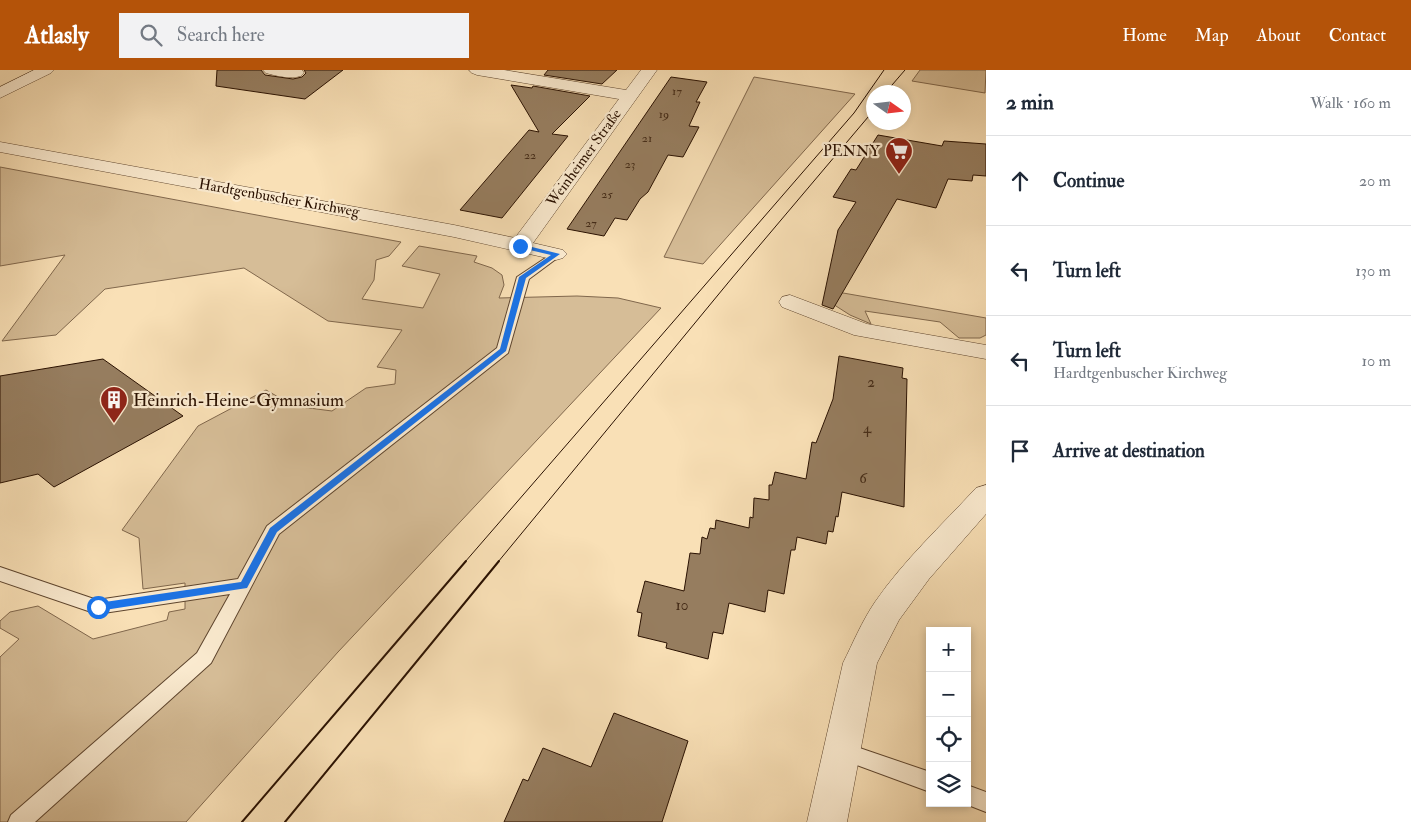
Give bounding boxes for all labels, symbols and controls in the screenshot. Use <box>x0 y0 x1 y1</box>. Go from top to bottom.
search box <box>119 13 469 58</box>
text: Atlasly <box>25 20 89 51</box>
icon: search <box>137 21 165 49</box>
text: Search here <box>177 23 265 47</box>
text: Home <box>1122 24 1167 47</box>
text: Map <box>1195 24 1229 47</box>
text: About <box>1257 24 1301 47</box>
text: Contact <box>1329 24 1386 47</box>
house number: 17 <box>672 84 682 99</box>
north arrow <box>866 85 911 130</box>
text: 2 min <box>1006 89 1054 116</box>
text: Walk · 160 m <box>1310 93 1391 113</box>
street label: Weinheimer Straße <box>542 106 626 211</box>
house number: 19 <box>659 107 669 122</box>
house number: 21 <box>642 131 652 146</box>
supermarket icon: PENNY <box>884 136 914 175</box>
place label: PENNY <box>823 142 881 161</box>
house number: 22 <box>524 148 536 163</box>
house number: 23 <box>625 157 635 172</box>
icon: ahead <box>1006 167 1034 195</box>
text: Continue <box>1053 169 1124 193</box>
text: 20 m <box>1359 171 1391 191</box>
street label: Hardtgenbuscher Kirchweg <box>197 174 362 222</box>
house number: 25 <box>601 187 613 202</box>
house number: 27 <box>585 216 597 231</box>
route end <box>509 235 532 258</box>
icon: left <box>1006 257 1034 285</box>
text: Turn left <box>1053 259 1121 283</box>
text: 130 m <box>1355 261 1391 281</box>
text: Turn left <box>1053 339 1121 363</box>
icon: left <box>1006 347 1034 375</box>
text: 10 m <box>1361 351 1391 371</box>
text: Hardtgenbuscher Kirchweg <box>1053 363 1227 383</box>
house number: 2 <box>867 373 875 392</box>
building icon: Heinrich-Heine-Gymnasium <box>99 385 129 424</box>
place label: Heinrich-Heine-Gymnasium <box>133 389 344 412</box>
house number: 4 <box>863 419 872 438</box>
icon: arrive <box>1006 437 1034 465</box>
text: Arrive at destination <box>1053 439 1205 463</box>
house number: 6 <box>859 469 868 488</box>
route start <box>87 596 110 619</box>
house number: 10 <box>676 596 688 615</box>
map controls <box>926 627 971 807</box>
button: + <box>926 627 971 672</box>
button: − <box>926 672 971 717</box>
button: locate <box>926 717 971 762</box>
button: layers <box>926 762 971 807</box>

